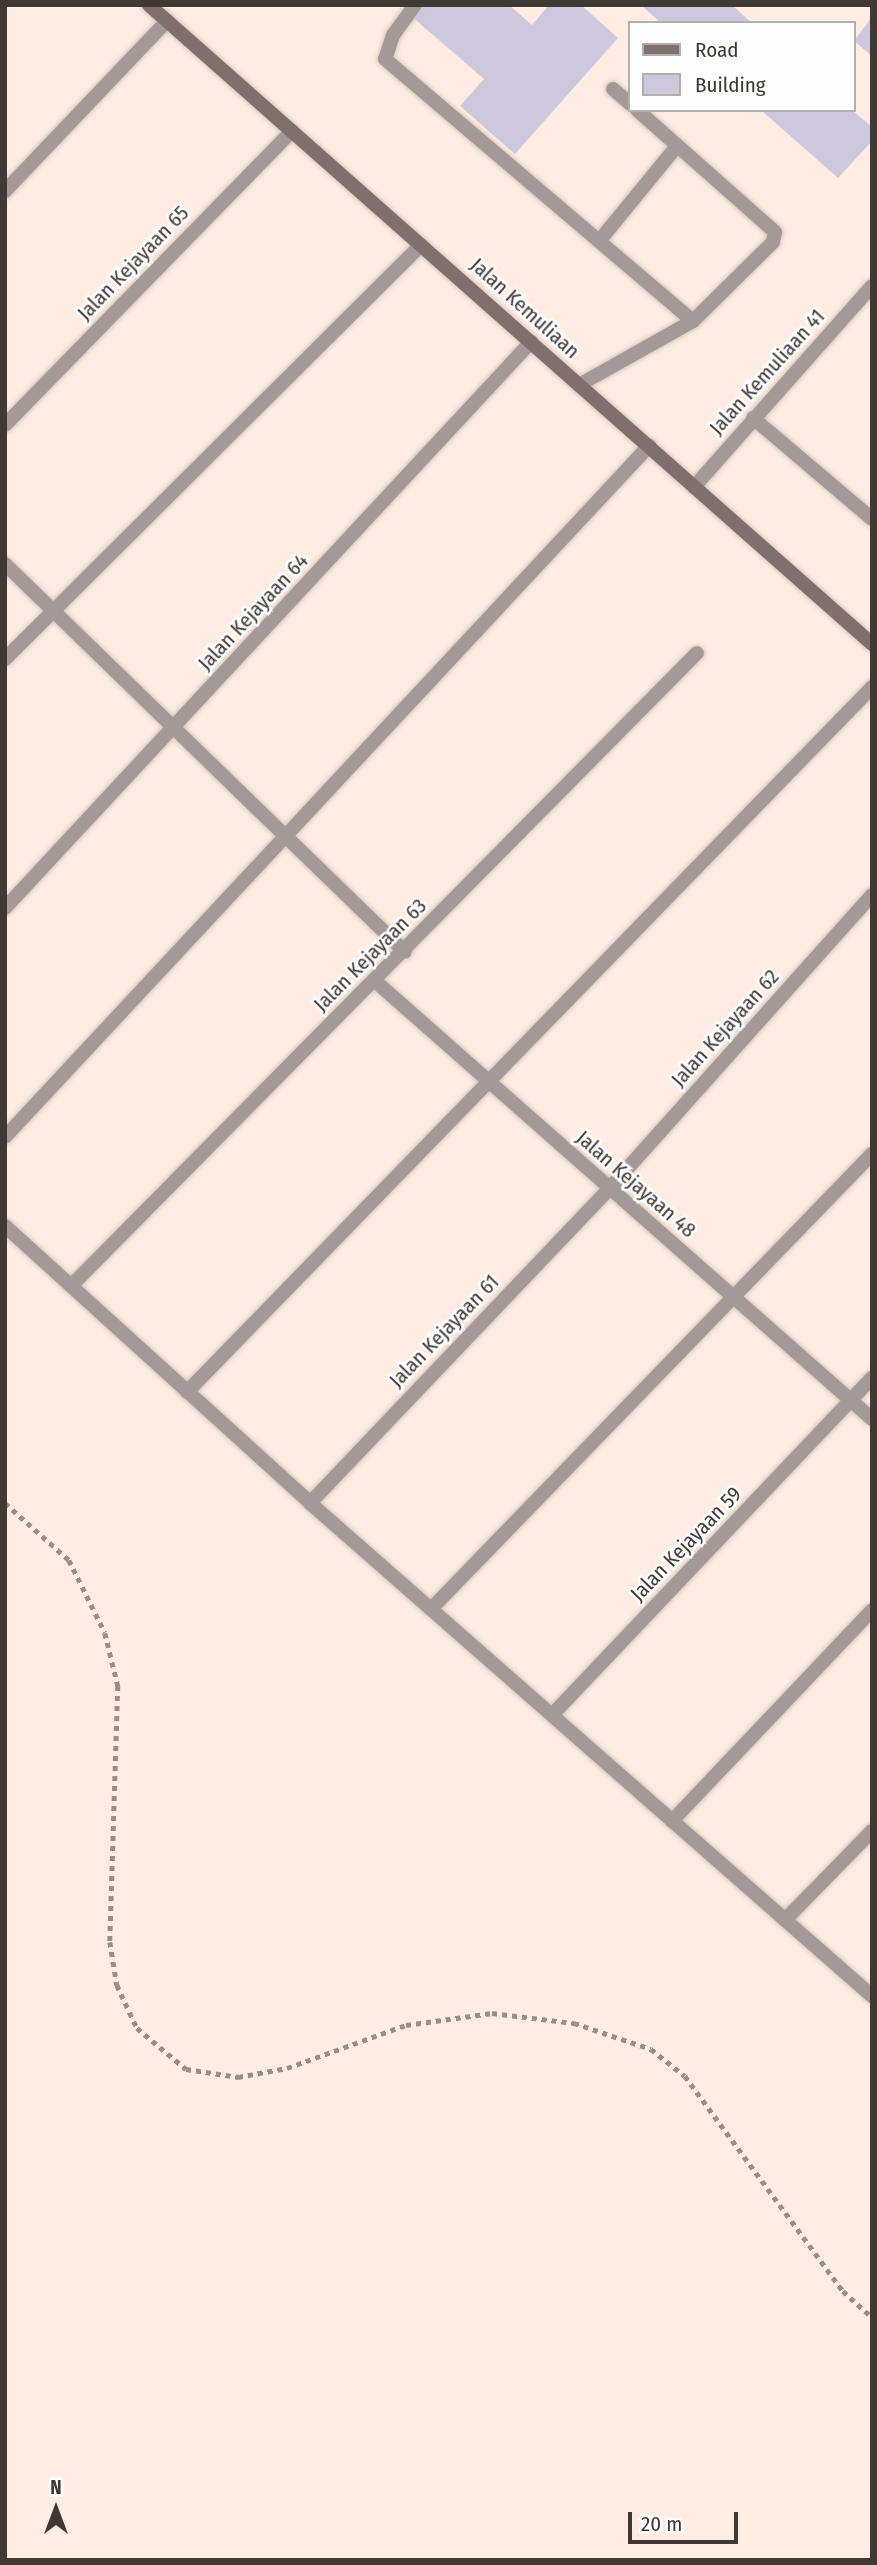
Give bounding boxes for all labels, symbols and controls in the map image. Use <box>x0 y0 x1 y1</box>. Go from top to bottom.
legend <box>628 21 856 112</box>
text: Road <box>695 37 739 63</box>
text: Building <box>695 72 766 98</box>
street label: Jalan Kejayaan 65 <box>72 200 194 326</box>
street label: Jalan Kemuliaan <box>465 252 585 364</box>
street label: Jalan Kemuliaan 41 <box>704 304 830 440</box>
street label: Jalan Kejayaan 64 <box>193 549 313 675</box>
street label: Jalan Kejayaan 63 <box>308 893 432 1017</box>
street label: Jalan Kejayaan 62 <box>666 964 784 1092</box>
street label: Jalan Kejayaan 48 <box>571 1125 701 1243</box>
street label: Jalan Kejayaan 61 <box>384 1269 504 1393</box>
street label: Jalan Kejayaan 59 <box>625 1482 747 1606</box>
north arrow <box>21 2474 91 2544</box>
text: N <box>50 2476 62 2499</box>
scale bar <box>632 2498 742 2542</box>
text: 20 m <box>641 2511 682 2537</box>

